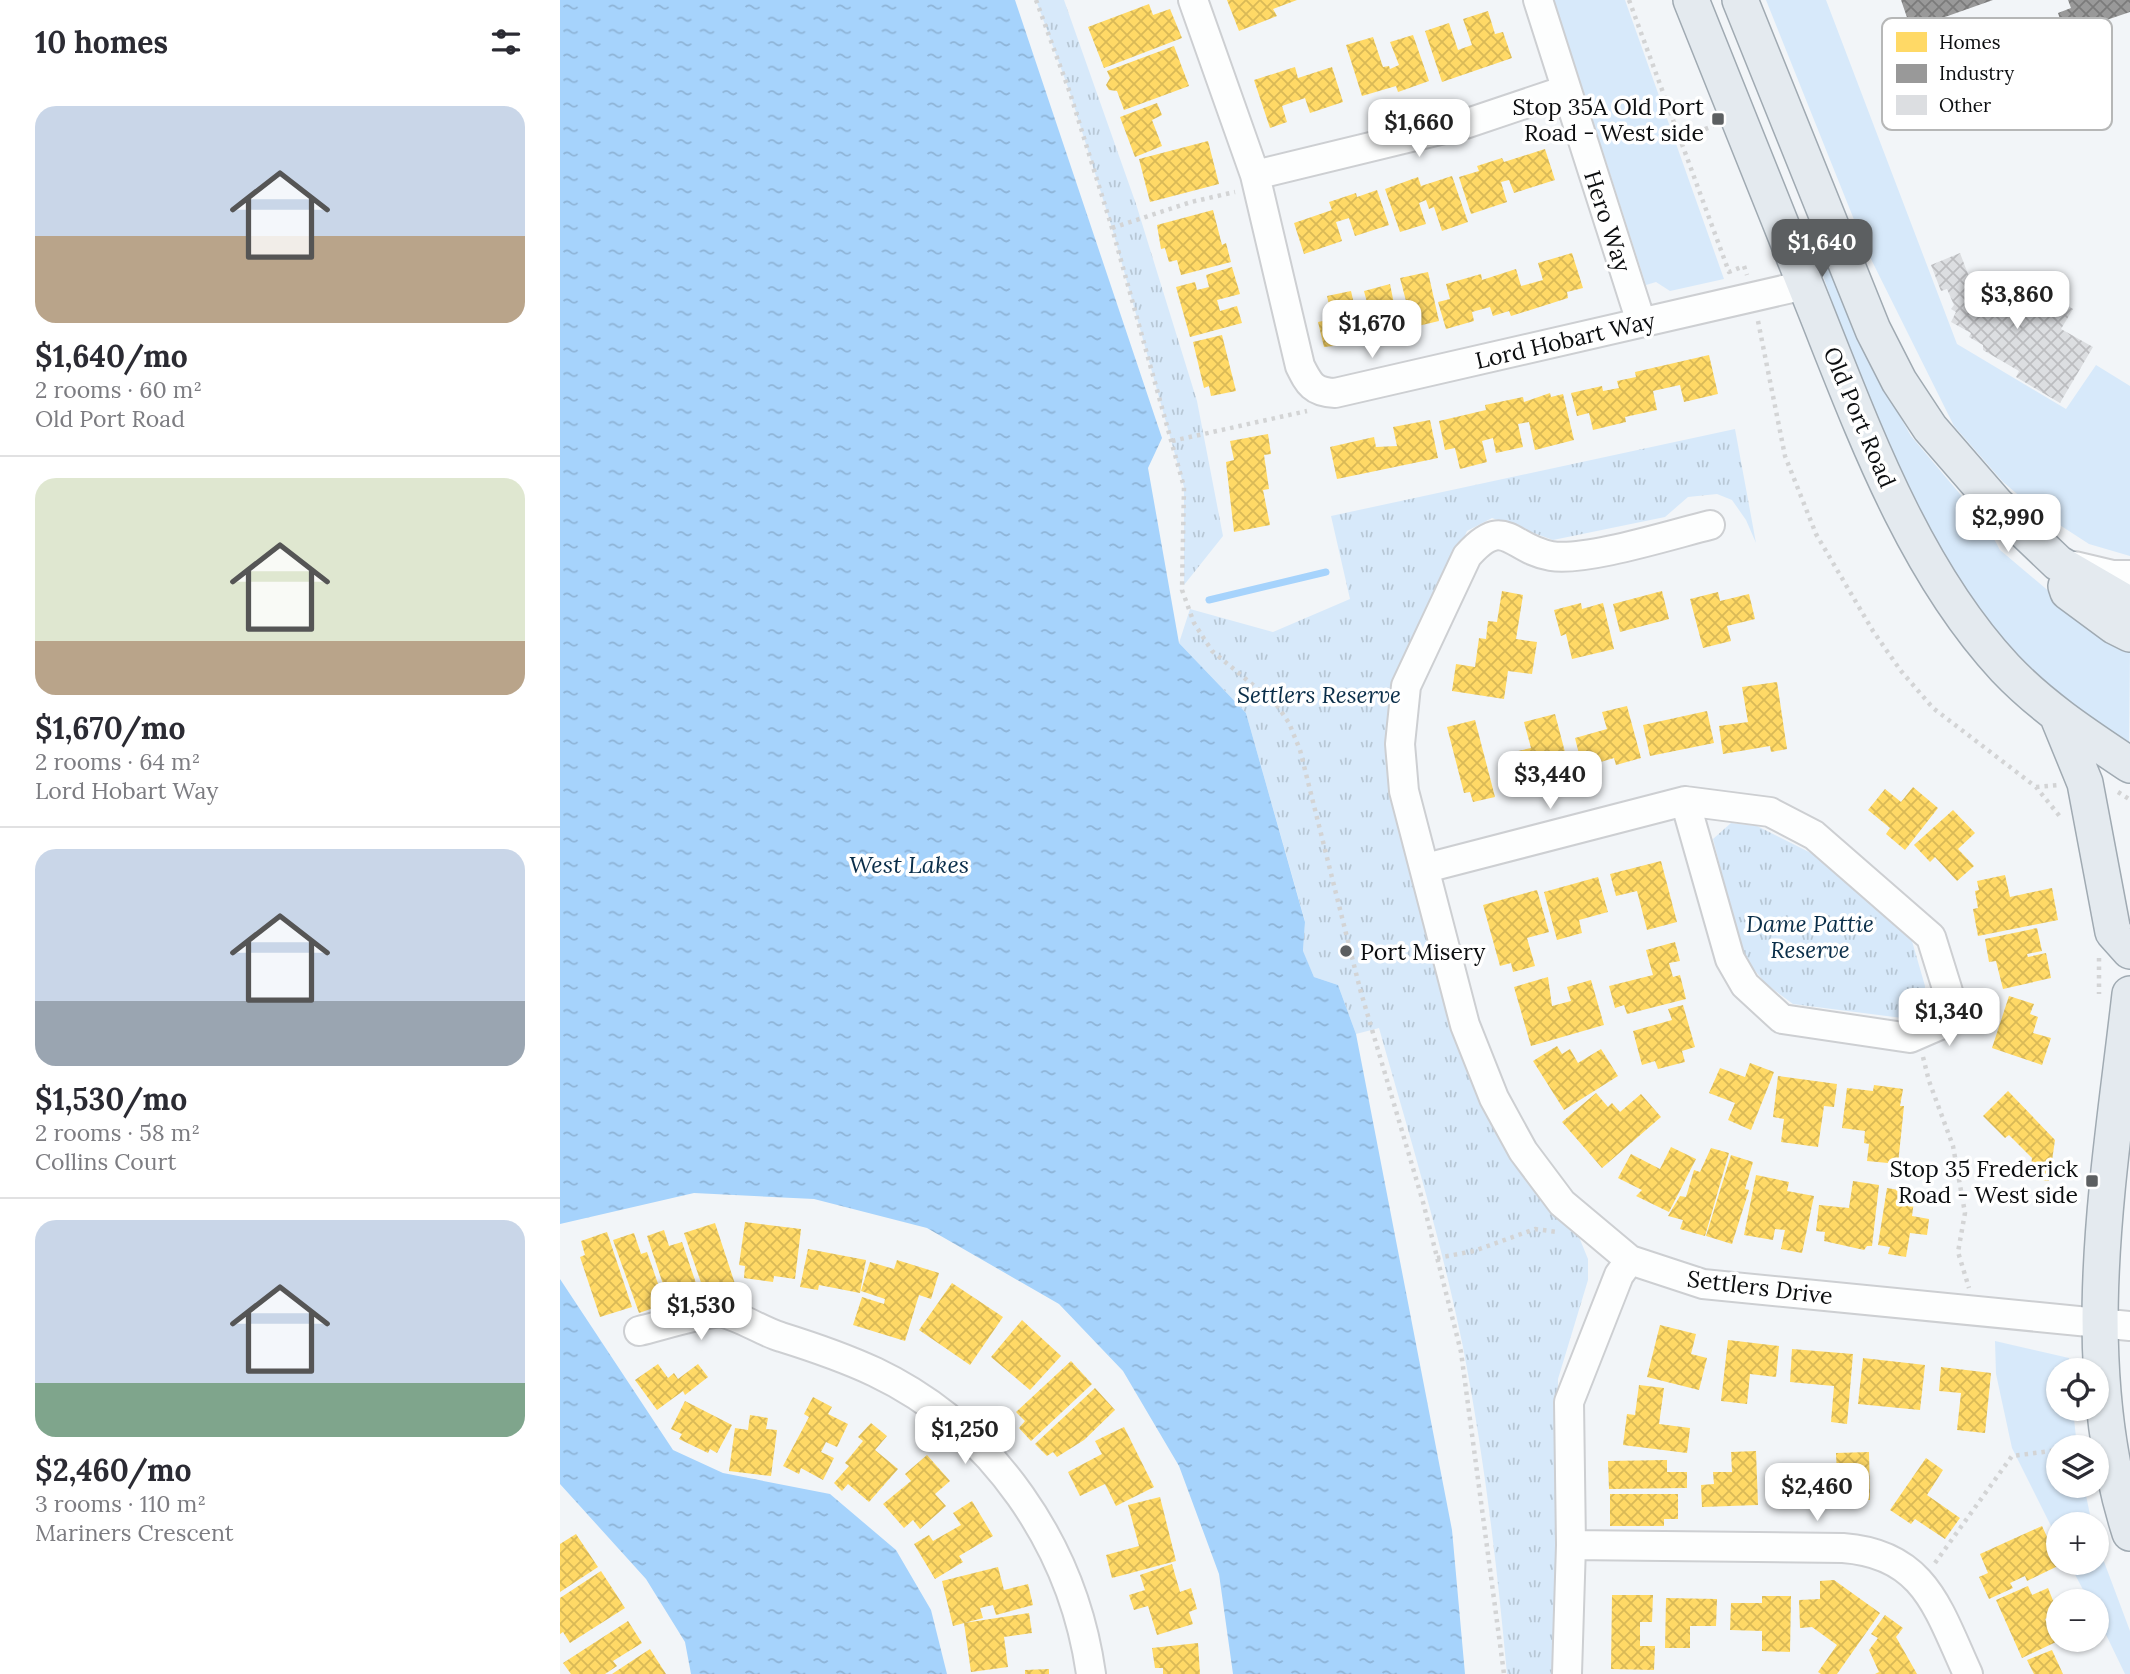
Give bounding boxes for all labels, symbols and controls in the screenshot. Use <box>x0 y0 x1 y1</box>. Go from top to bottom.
legend <box>1882 18 2112 130</box>
text: 10 homes <box>35 23 168 61</box>
icon: filters <box>487 23 525 61</box>
text: Homes <box>1939 30 2001 54</box>
text: Industry <box>1939 61 2014 85</box>
place label: Stop 35A Old Port Road - West side <box>1513 92 1704 147</box>
text: Other <box>1939 93 1992 117</box>
pin: $1,660 <box>1362 100 1476 159</box>
text: $1,660 <box>1384 107 1454 136</box>
marker: Stop 35A Old Port Road - West side <box>1710 111 1726 127</box>
icon: home <box>217 152 343 278</box>
street label: Hero Way <box>1578 167 1638 276</box>
pin: $1,640 <box>1765 219 1879 279</box>
text: $1,640 <box>1787 227 1857 256</box>
pin: $3,860 <box>1960 272 2074 331</box>
text: $3,860 <box>1980 279 2054 308</box>
pin: $1,670 <box>1315 300 1429 360</box>
street label: Lord Hobart Way <box>1472 305 1658 375</box>
text: $1,670 <box>1338 308 1406 337</box>
text: $1,640/mo <box>35 337 188 375</box>
street label: Old Port Road <box>1817 342 1903 492</box>
text: 2 rooms · 60 m² <box>35 375 202 404</box>
text: Old Port Road <box>35 404 185 433</box>
pin: $2,990 <box>1951 494 2065 554</box>
text: $2,990 <box>1972 502 2044 531</box>
icon: home <box>217 524 343 650</box>
park label: Settlers Reserve <box>1237 680 1401 709</box>
text: $1,670/mo <box>35 709 185 747</box>
text: 2 rooms · 64 m² <box>35 747 200 776</box>
pin: $3,440 <box>1493 752 1607 811</box>
text: $3,440 <box>1514 759 1586 788</box>
text: Lord Hobart Way <box>35 776 218 805</box>
water label: West Lakes <box>849 849 969 880</box>
icon: home <box>217 895 343 1021</box>
park label: Dame Pattie Reserve <box>1746 909 1874 964</box>
place label: Port Misery <box>1360 937 1486 966</box>
marker: Port Misery <box>1338 943 1354 959</box>
pin: $1,340 <box>1892 988 2006 1048</box>
text: $1,340 <box>1915 996 1983 1025</box>
text: $1,530/mo <box>35 1080 187 1118</box>
text: 2 rooms · 58 m² <box>35 1118 200 1147</box>
text: Collins Court <box>35 1147 176 1176</box>
place label: Stop 35 Frederick Road - West side <box>1890 1154 2079 1209</box>
marker: Stop 35 Frederick Road - West side <box>2084 1173 2100 1189</box>
street label: Settlers Drive <box>1686 1264 1834 1310</box>
icon: home <box>217 1266 343 1392</box>
pin: $1,530 <box>644 1282 758 1342</box>
text: $1,530 <box>667 1290 735 1319</box>
map controls <box>2046 1358 2109 1652</box>
button: locate <box>2046 1358 2109 1421</box>
pin: $1,250 <box>908 1406 1022 1466</box>
text: $1,250 <box>931 1414 999 1443</box>
button: layers <box>2046 1435 2109 1498</box>
text: $2,460/mo <box>35 1451 192 1489</box>
pin: $2,460 <box>1760 1464 1874 1523</box>
text: $2,460 <box>1781 1471 1853 1500</box>
text: 3 rooms · 110 m² <box>35 1489 206 1518</box>
button: + <box>2046 1512 2109 1575</box>
text: Mariners Crescent <box>35 1518 234 1547</box>
button: − <box>2046 1589 2109 1652</box>

